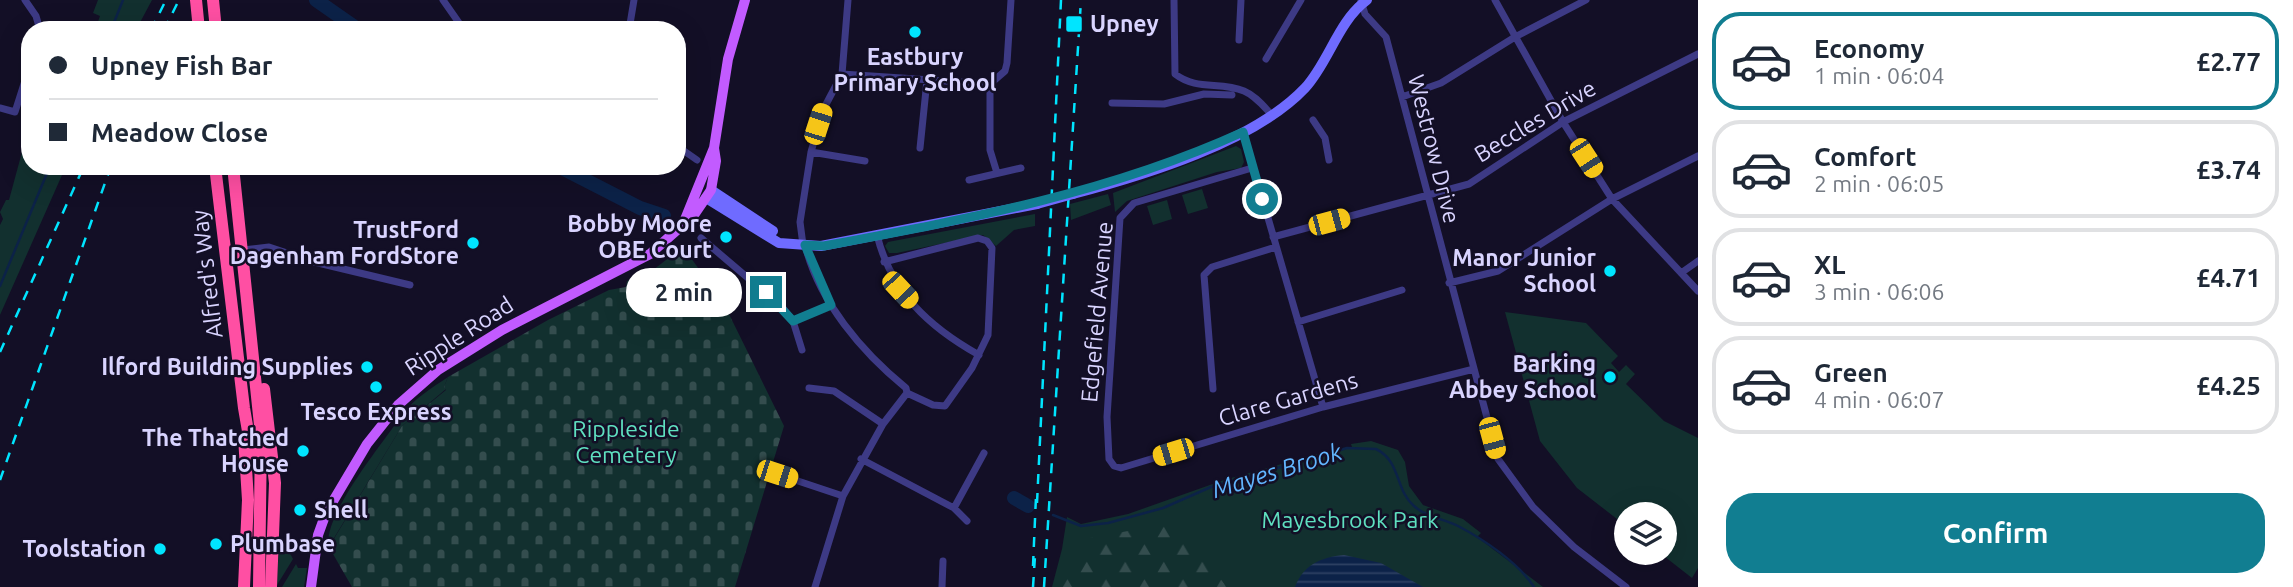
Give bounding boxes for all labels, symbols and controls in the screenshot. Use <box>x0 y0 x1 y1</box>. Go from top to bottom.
place label: Upney <box>1090 11 1159 36</box>
marker: Upney <box>1064 14 1084 34</box>
marker: Eastbury Primary School <box>907 24 923 40</box>
icon: car <box>1730 30 1793 93</box>
text: Economy <box>1814 34 1924 63</box>
place label: Eastbury Primary School <box>834 44 997 95</box>
text: £2.77 <box>2196 47 2261 76</box>
text: Upney Fish Bar <box>91 51 272 80</box>
text: 1 min · 06:04 <box>1814 63 1945 88</box>
street label: Westrow Drive <box>1404 72 1465 226</box>
street label: Beccles Drive <box>1470 75 1600 167</box>
car <box>802 101 835 147</box>
text: Meadow Close <box>91 118 268 147</box>
car <box>1566 135 1607 181</box>
icon: car <box>1730 138 1793 201</box>
text: Comfort <box>1814 142 1917 171</box>
text: £3.74 <box>2196 155 2261 184</box>
text: 2 min · 06:05 <box>1814 171 1945 196</box>
route start <box>1246 183 1278 215</box>
car <box>1306 206 1353 238</box>
street label: Alfred's Way <box>186 208 227 340</box>
place label: Bobby Moore OBE Court <box>567 211 712 262</box>
place label: TrustFord Dagenham FordStore <box>230 217 459 268</box>
street label: Edgefield Avenue <box>1076 221 1117 403</box>
marker: Bobby Moore OBE Court <box>718 229 734 245</box>
marker: TrustFord Dagenham FordStore <box>465 235 481 251</box>
place label: Manor Junior School <box>1452 245 1597 296</box>
icon: car <box>1730 246 1793 309</box>
text: XL <box>1814 250 1845 279</box>
marker: Manor Junior School <box>1602 263 1618 279</box>
text: £4.71 <box>2196 263 2261 292</box>
car <box>878 267 923 313</box>
callout: 2 min <box>626 268 742 316</box>
route end <box>750 276 782 308</box>
text: 3 min · 06:06 <box>1814 279 1945 304</box>
text: 2 min <box>655 280 713 305</box>
street label: Ripple Road <box>400 291 517 380</box>
place label: Barking Abbey School <box>1449 351 1596 402</box>
place label: Ilford Building Supplies <box>101 354 353 379</box>
icon: car <box>1730 354 1793 417</box>
text: Green <box>1814 358 1888 387</box>
marker: Ilford Building Supplies <box>359 359 375 375</box>
street label: Clare Gardens <box>1215 367 1360 430</box>
marker: Barking Abbey School <box>1602 369 1618 385</box>
text: £4.25 <box>2196 371 2261 400</box>
marker: Tesco Express <box>368 379 384 395</box>
text: 4 min · 06:07 <box>1814 387 1945 412</box>
place label: Tesco Express <box>300 399 452 424</box>
car <box>1477 415 1508 461</box>
park label: Rippleside Cemetery <box>572 416 680 467</box>
place label: The Thatched House <box>142 425 289 476</box>
car <box>1150 436 1197 468</box>
water label: Mayes Brook <box>1209 438 1346 503</box>
marker: The Thatched House <box>295 443 311 459</box>
car <box>754 458 801 490</box>
button: Confirm <box>1726 493 2265 573</box>
place label: Shell <box>314 497 368 522</box>
marker: Shell <box>292 502 308 518</box>
map controls <box>1614 502 1677 565</box>
button: layers <box>1614 502 1677 565</box>
park label: Mayesbrook Park <box>1261 507 1439 532</box>
place label: Plumbase <box>230 531 335 556</box>
place label: Toolstation <box>23 536 146 561</box>
marker: Plumbase <box>208 536 224 552</box>
marker: Toolstation <box>152 541 168 557</box>

